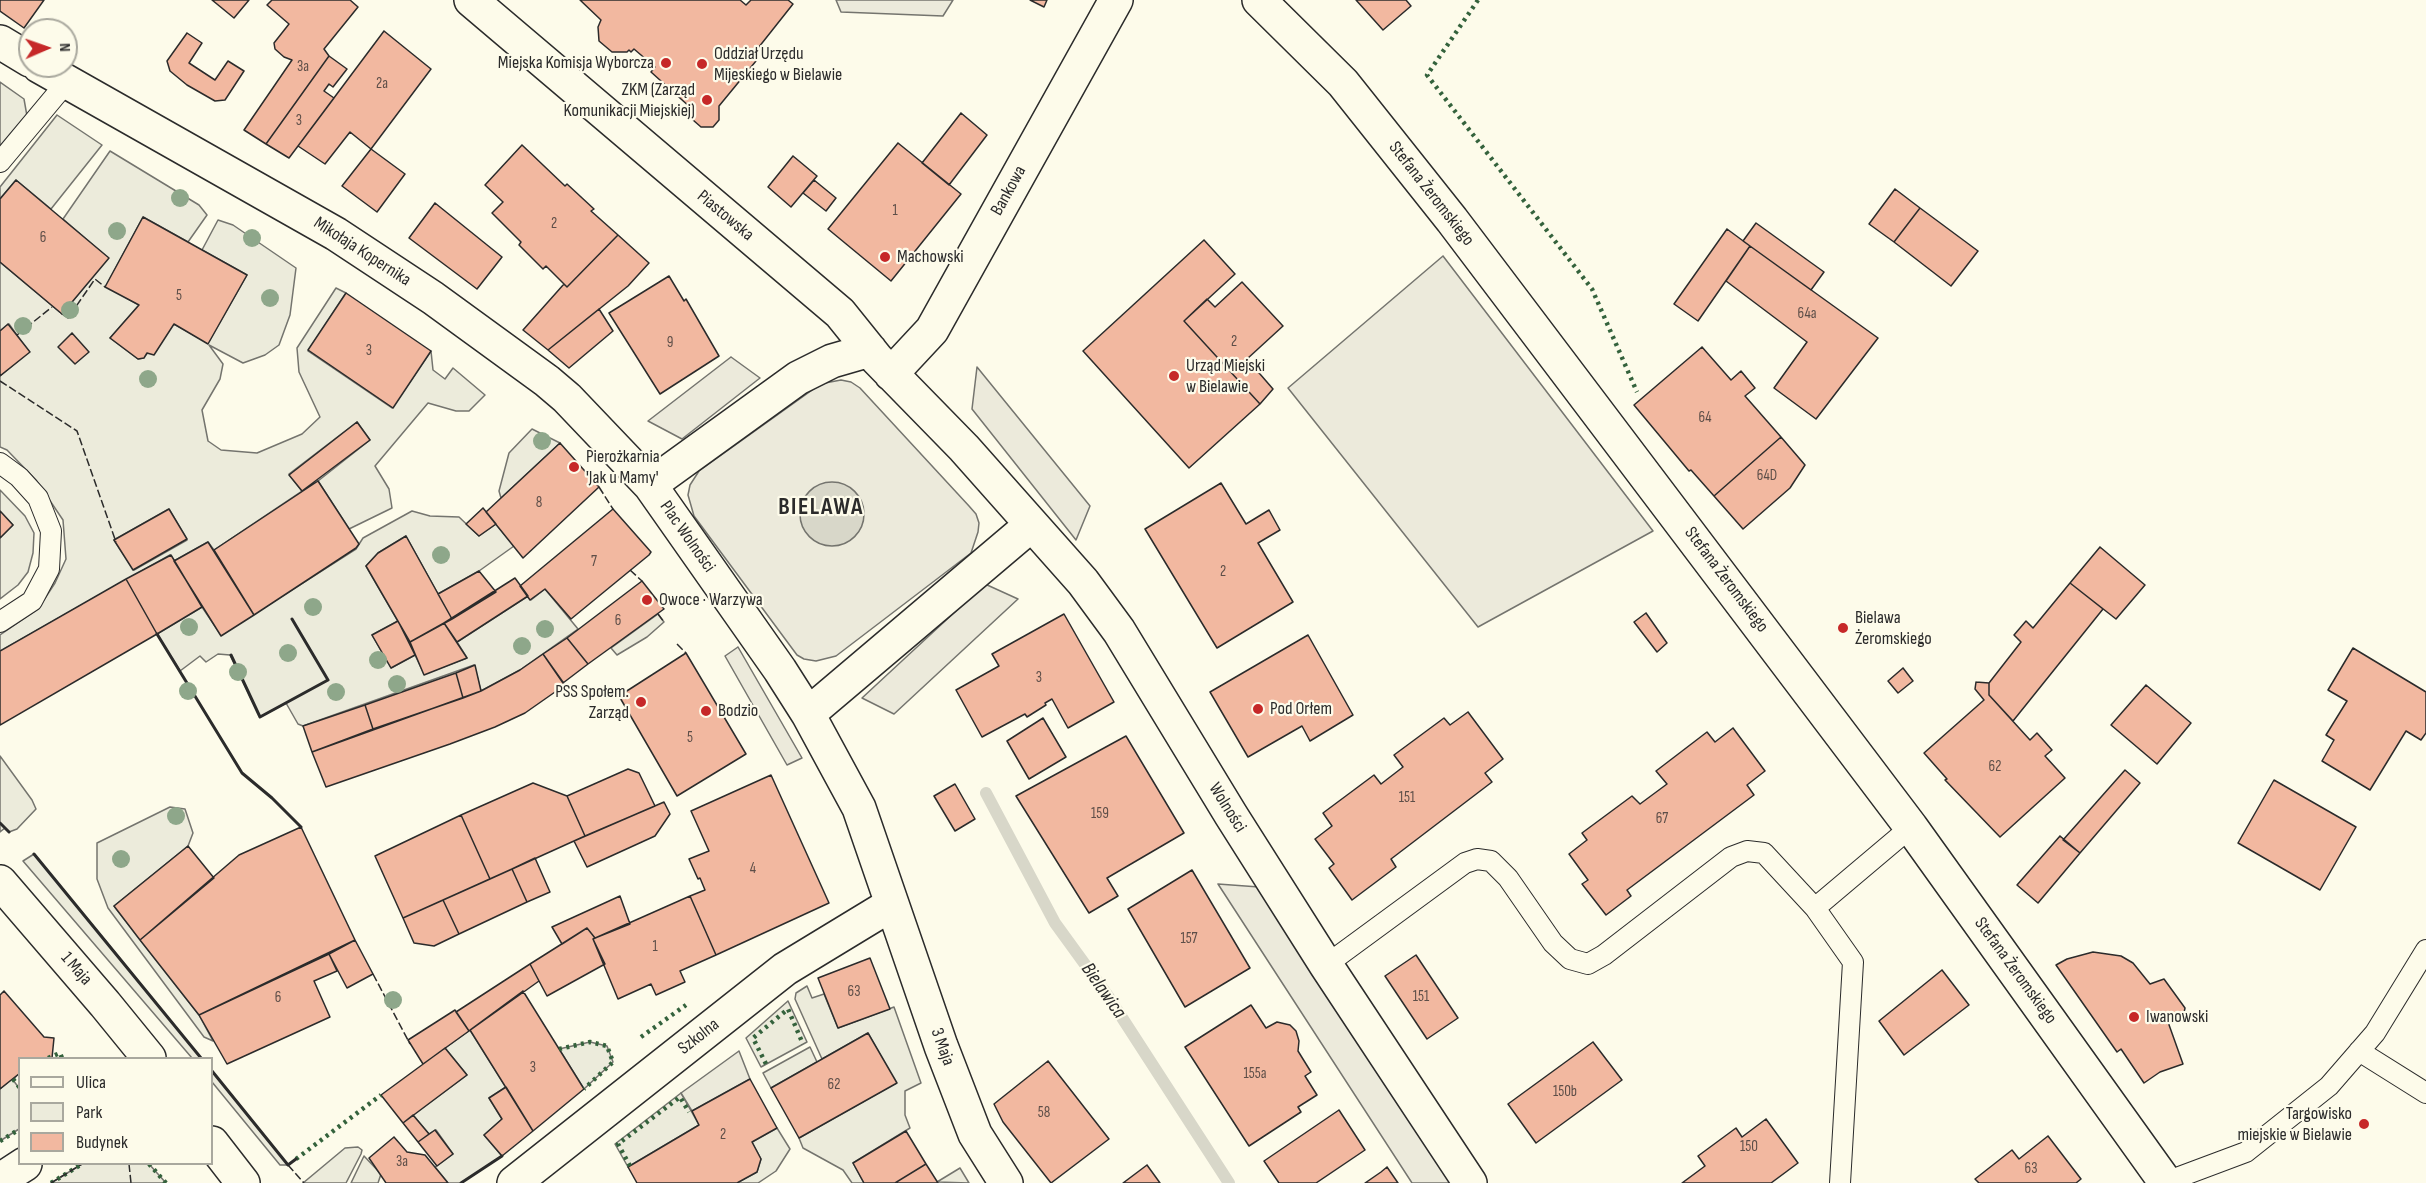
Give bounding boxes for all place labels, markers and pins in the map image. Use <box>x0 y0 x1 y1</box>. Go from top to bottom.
place label: Oddział Urzędu Mijeskiego w Bielawie <box>714 43 842 86</box>
place label: Miejska Komisja Wyborcza <box>498 52 654 74</box>
marker: Miejska Komisja Wyborcza <box>659 56 673 70</box>
marker: Oddział Urzędu Mijeskiego w Bielawie <box>695 57 709 71</box>
place label: ZKM (Zarząd Komunikacji Miejskiej) <box>564 79 695 122</box>
marker: ZKM (Zarząd Komunikacji Miejskiej) <box>700 93 714 107</box>
place label: Machowski <box>897 246 964 268</box>
marker: Machowski <box>878 250 892 264</box>
place label: Urząd Miejski w Bielawie <box>1186 355 1265 398</box>
marker: Urząd Miejski w Bielawie <box>1167 369 1181 383</box>
place label: Pierożkarnia 'Jak u Mamy' <box>586 446 660 488</box>
marker: Pierożkarnia 'Jak u Mamy' <box>567 460 581 474</box>
place label: Owoce · Warzywa <box>659 589 763 611</box>
marker: Owoce · Warzywa <box>640 593 654 607</box>
place label: Bielawa Żeromskiego <box>1855 607 1932 650</box>
marker: Bielawa Żeromskiego <box>1836 621 1850 635</box>
place label: PSS Społem. Zarząd <box>555 681 629 724</box>
marker: PSS Społem. Zarząd <box>634 695 648 709</box>
place label: Pod Orłem <box>1270 698 1332 720</box>
place label: Bodzio <box>718 700 758 722</box>
marker: Pod Orłem <box>1251 702 1265 716</box>
marker: Bodzio <box>699 704 713 718</box>
place label: Iwanowski <box>2146 1006 2208 1028</box>
marker: Iwanowski <box>2127 1010 2141 1024</box>
place label: Targowisko miejskie w Bielawie <box>2237 1103 2352 1146</box>
marker: Targowisko miejskie w Bielawie <box>2357 1117 2371 1131</box>

